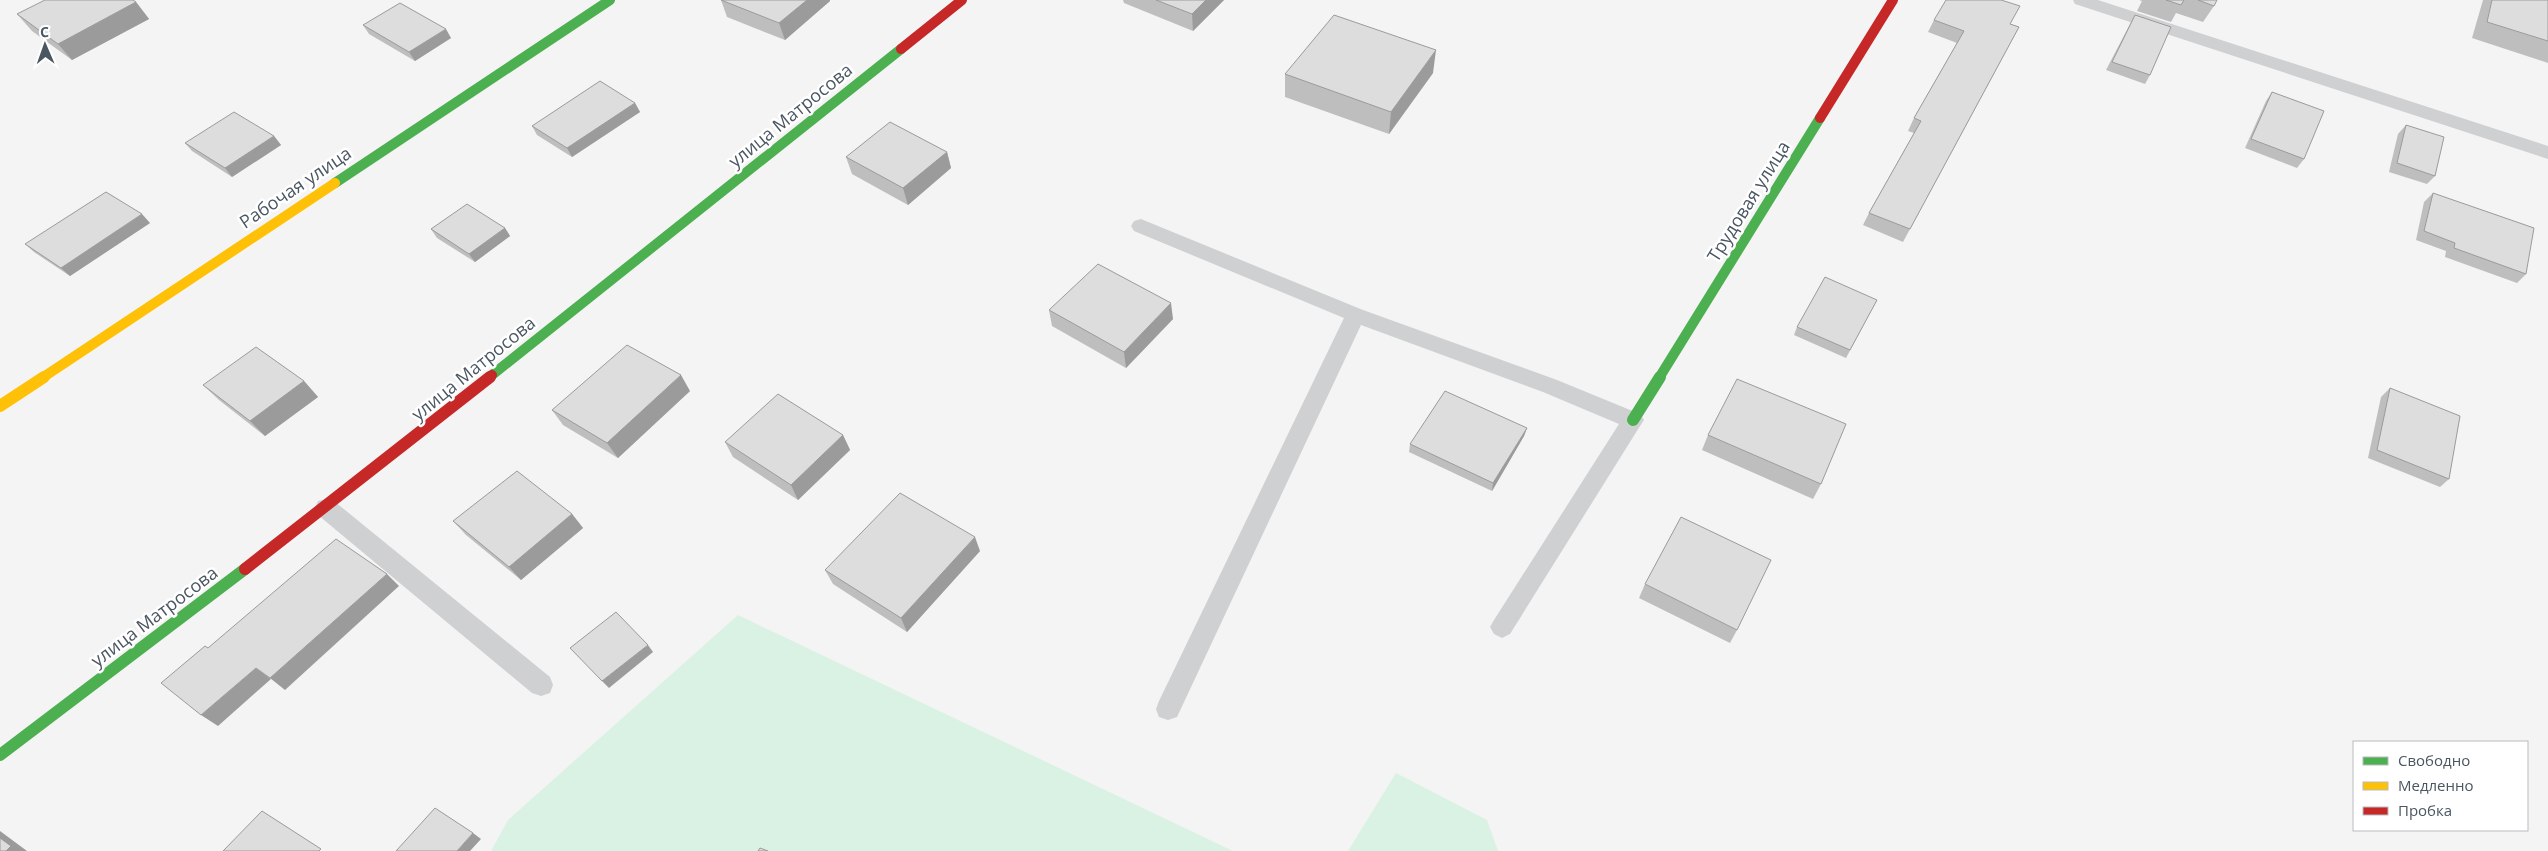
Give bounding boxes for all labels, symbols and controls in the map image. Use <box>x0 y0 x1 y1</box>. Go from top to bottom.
north arrow <box>20 20 70 70</box>
text: С <box>40 22 49 41</box>
street label: улица Матросова <box>723 58 857 172</box>
street label: Трудовая улица <box>1701 136 1795 266</box>
street label: Рабочая улица <box>234 141 356 233</box>
street label: улица Матросова <box>406 311 540 425</box>
street label: улица Матросова <box>86 560 222 672</box>
legend <box>2353 741 2528 831</box>
text: Свободно <box>2398 750 2470 770</box>
text: Медленно <box>2398 775 2474 795</box>
text: Пробка <box>2398 800 2452 820</box>

